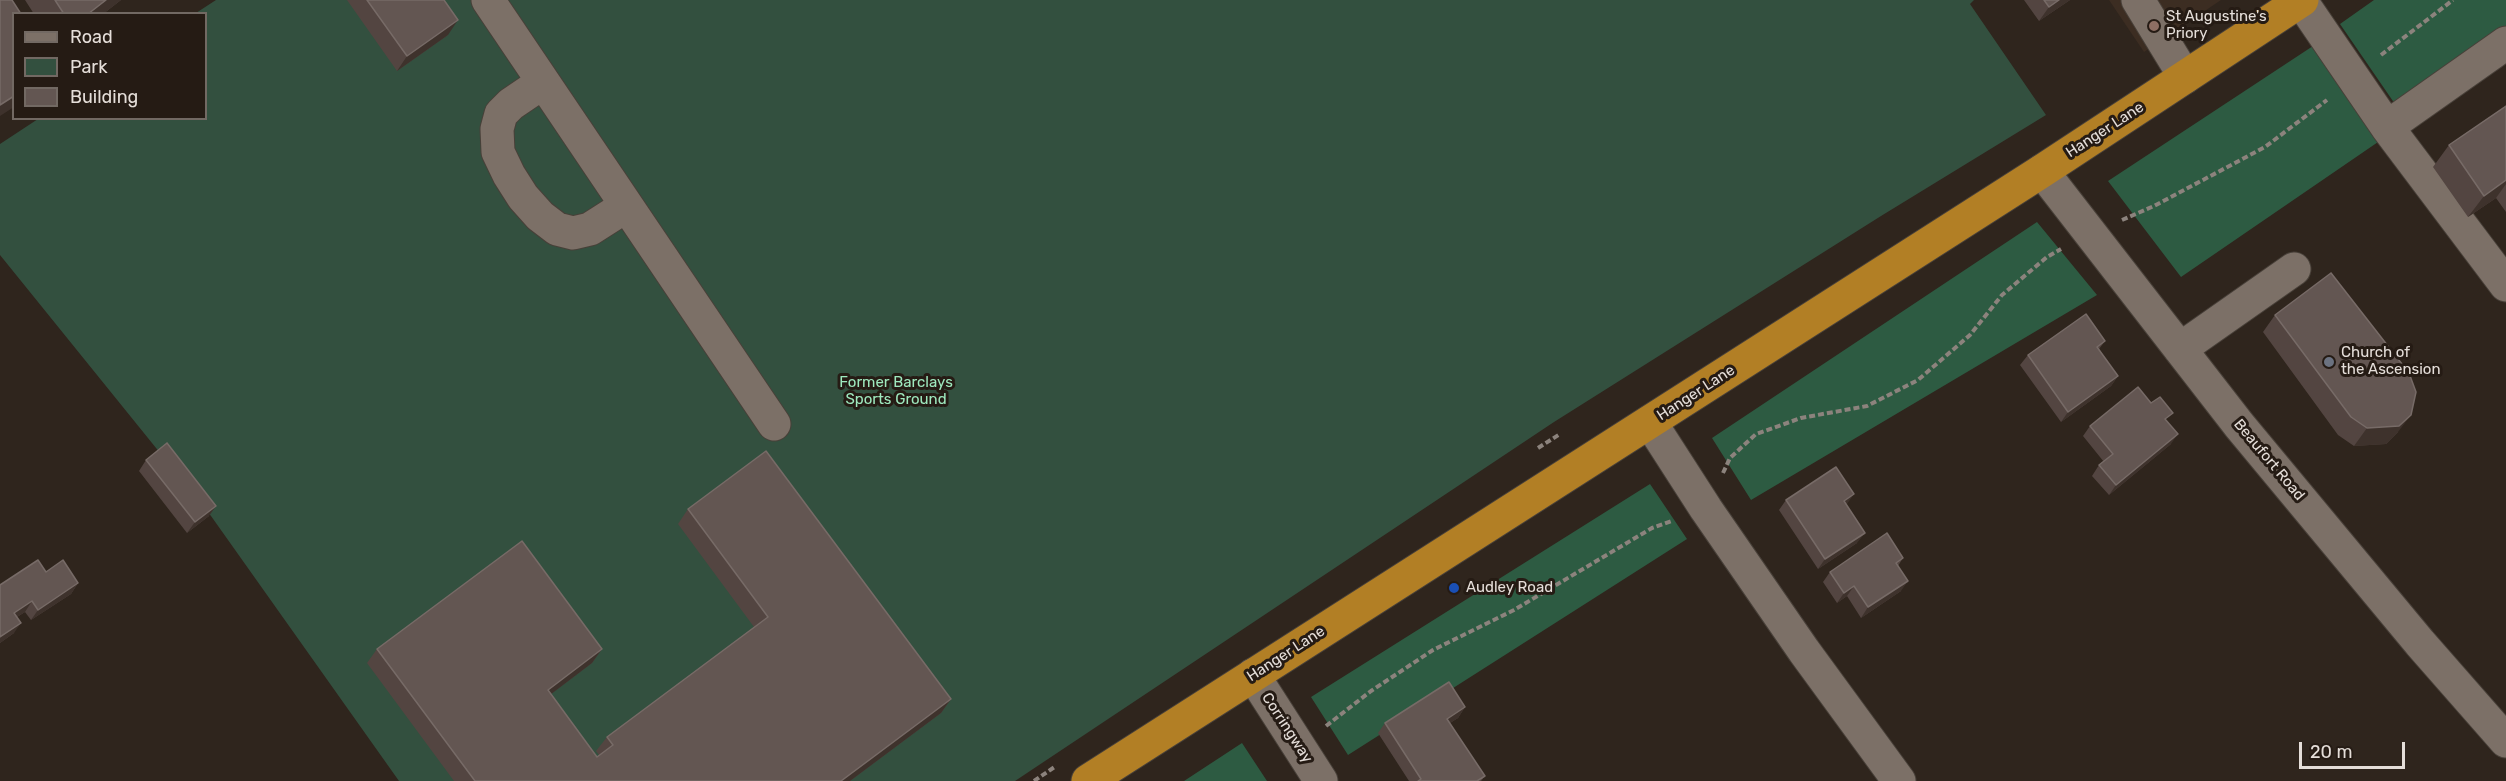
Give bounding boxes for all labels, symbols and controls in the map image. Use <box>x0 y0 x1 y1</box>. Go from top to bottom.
place label: St Augustine's Priory <box>2166 8 2267 43</box>
legend <box>12 12 207 120</box>
marker: St Augustine's Priory <box>2147 19 2161 33</box>
text: Road <box>70 26 113 48</box>
text: Park <box>70 56 107 78</box>
text: Building <box>70 86 138 108</box>
street label: Hanger Lane <box>2063 98 2147 162</box>
place label: Church of the Ascension <box>2341 344 2441 379</box>
marker: Church of the Ascension <box>2322 355 2336 369</box>
street label: Hanger Lane <box>1654 361 1738 425</box>
park label: Former Barclays Sports Ground <box>839 374 953 409</box>
street label: Beaufort Road <box>2230 416 2308 504</box>
place label: Audley Road <box>1466 579 1553 597</box>
marker: Audley Road <box>1447 581 1461 595</box>
street label: Hanger Lane <box>1244 622 1328 686</box>
street label: Corringway <box>1258 690 1316 766</box>
scale bar <box>2302 730 2408 768</box>
text: 20 m <box>2310 741 2352 763</box>

